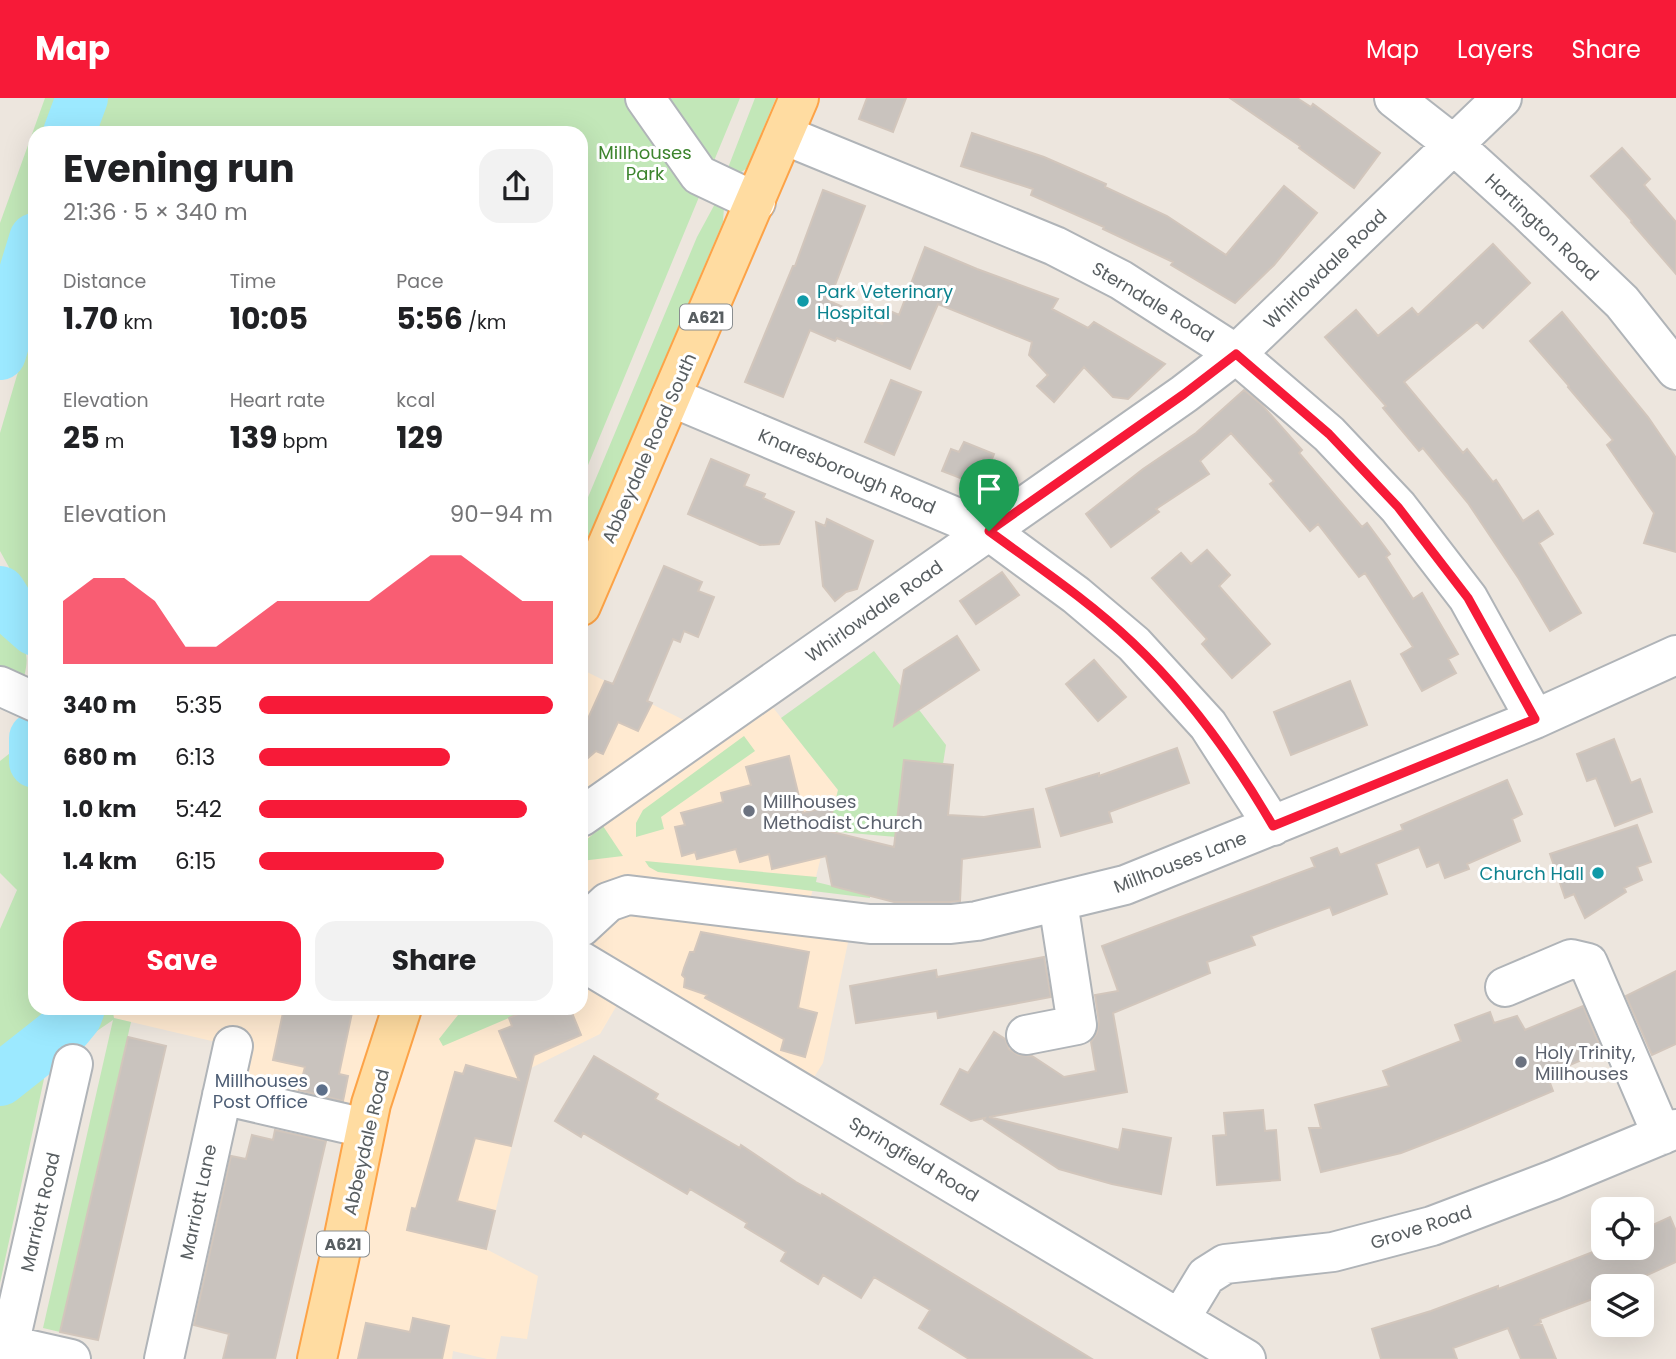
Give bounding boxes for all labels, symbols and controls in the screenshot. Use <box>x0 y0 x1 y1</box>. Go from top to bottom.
text: Map <box>35 25 110 72</box>
text: Map <box>1366 33 1419 66</box>
text: Layers <box>1457 33 1533 66</box>
text: Share <box>1571 33 1641 66</box>
park label: Millhouses Park <box>598 140 692 186</box>
text: Evening run <box>63 142 295 195</box>
button: share <box>479 149 553 223</box>
street label: Hartington Road <box>1480 168 1604 286</box>
text: 21:36 · 5 × 340 m <box>63 196 248 228</box>
street label: Whirlowdale Road <box>1258 204 1392 334</box>
street label: Sterndale Road <box>1087 256 1219 348</box>
text: Distance <box>63 268 146 295</box>
text: Time <box>230 268 276 295</box>
text: Pace <box>396 268 444 295</box>
place label: Park Veterinary Hospital <box>817 279 953 325</box>
marker: Park Veterinary Hospital <box>795 293 811 309</box>
text: 1.70 <box>63 297 118 340</box>
text: 10:05 <box>230 297 308 340</box>
text: 5:56 <box>396 297 463 340</box>
road number: A621 <box>680 304 732 330</box>
text: km <box>118 309 153 336</box>
text: /km <box>463 309 506 336</box>
street label: Abbeydale Road South <box>596 349 702 547</box>
text: Elevation <box>63 387 149 414</box>
text: Heart rate <box>230 387 325 414</box>
text: kcal <box>396 387 435 414</box>
text: 25 <box>63 416 100 459</box>
text: 139 <box>230 416 278 459</box>
text: 129 <box>396 416 443 459</box>
street label: Knaresborough Road <box>754 422 940 520</box>
text: m <box>100 428 124 455</box>
text: bpm <box>278 428 328 455</box>
pin <box>959 459 1019 531</box>
icon: arrive <box>970 470 1008 508</box>
text: Elevation <box>63 498 167 530</box>
text: 90–94 m <box>450 498 553 530</box>
street label: Whirlowdale Road <box>800 554 948 668</box>
text: 340 m <box>63 689 137 721</box>
text: 5:35 <box>175 689 222 721</box>
text: 680 m <box>63 741 137 773</box>
text: 6:13 <box>175 741 215 773</box>
place label: Millhouses Methodist Church <box>763 789 923 835</box>
text: 1.0 km <box>63 793 137 825</box>
text: 5:42 <box>175 793 222 825</box>
marker: Millhouses Methodist Church <box>741 803 757 819</box>
street label: Millhouses Lane <box>1110 825 1250 899</box>
text: 1.4 km <box>63 845 137 877</box>
text: 6:15 <box>175 845 216 877</box>
place label: Church Hall <box>1480 861 1584 886</box>
marker: Church Hall <box>1590 865 1606 881</box>
button: Save <box>63 921 301 1001</box>
button: Share <box>315 921 553 1001</box>
place label: Holy Trinity, Millhouses <box>1535 1040 1636 1086</box>
marker: Holy Trinity, Millhouses <box>1513 1054 1529 1070</box>
street label: Abbeydale Road <box>337 1066 395 1218</box>
place label: Millhouses Post Office <box>213 1068 308 1114</box>
marker: Millhouses Post Office <box>314 1082 330 1098</box>
street label: Springfield Road <box>844 1110 984 1208</box>
street label: Marriott Lane <box>174 1142 222 1262</box>
street label: Marriott Road <box>14 1150 66 1274</box>
map controls <box>1591 1197 1654 1337</box>
button: locate <box>1591 1197 1654 1260</box>
street label: Grove Road <box>1367 1199 1475 1255</box>
road number: A621 <box>317 1232 369 1256</box>
button: layers <box>1591 1274 1654 1337</box>

